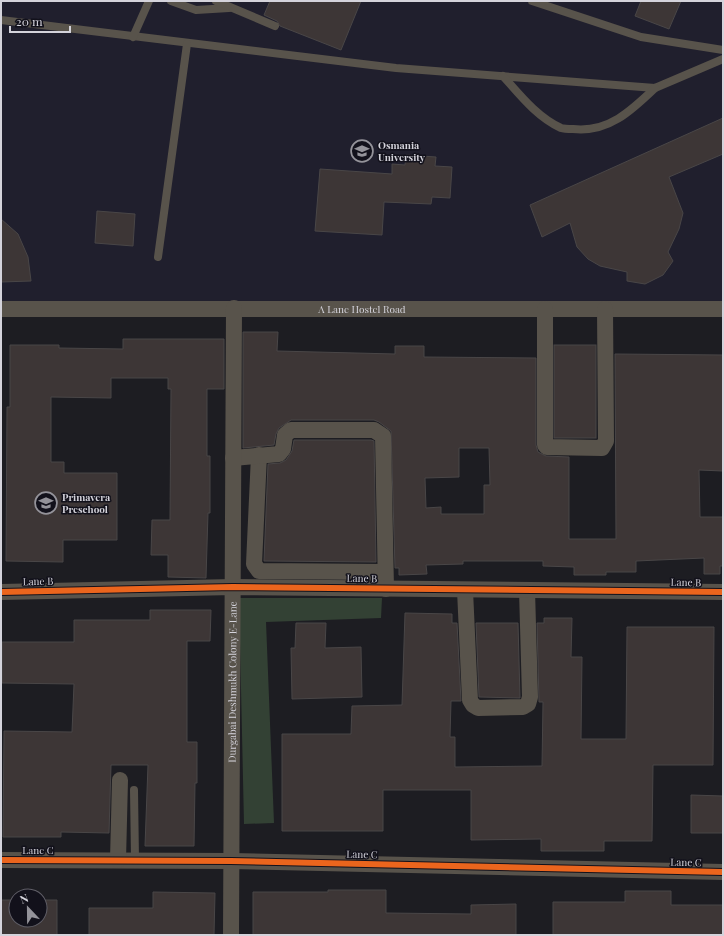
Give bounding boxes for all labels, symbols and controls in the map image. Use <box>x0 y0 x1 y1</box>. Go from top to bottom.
scale bar <box>10 8 70 34</box>
text: 20 m <box>16 13 43 29</box>
school or university icon: Osmania University <box>349 138 375 164</box>
place label: Osmania University <box>378 138 426 164</box>
street label: A Lane Hostel Road <box>317 302 406 316</box>
school or university icon: Primavera Preschool <box>33 490 59 516</box>
place label: Primavera Preschool <box>62 490 111 516</box>
street label: Lane B <box>347 571 377 585</box>
street label: Lane B <box>23 574 53 588</box>
street label: Lane B <box>671 575 701 589</box>
street label: Durgabai Deshmukh Colony E-Lane <box>225 601 240 763</box>
street label: Lane C <box>22 843 54 857</box>
street label: Lane C <box>346 847 378 861</box>
street label: Lane C <box>670 855 702 869</box>
north arrow <box>8 888 48 928</box>
text: N <box>18 890 31 907</box>

